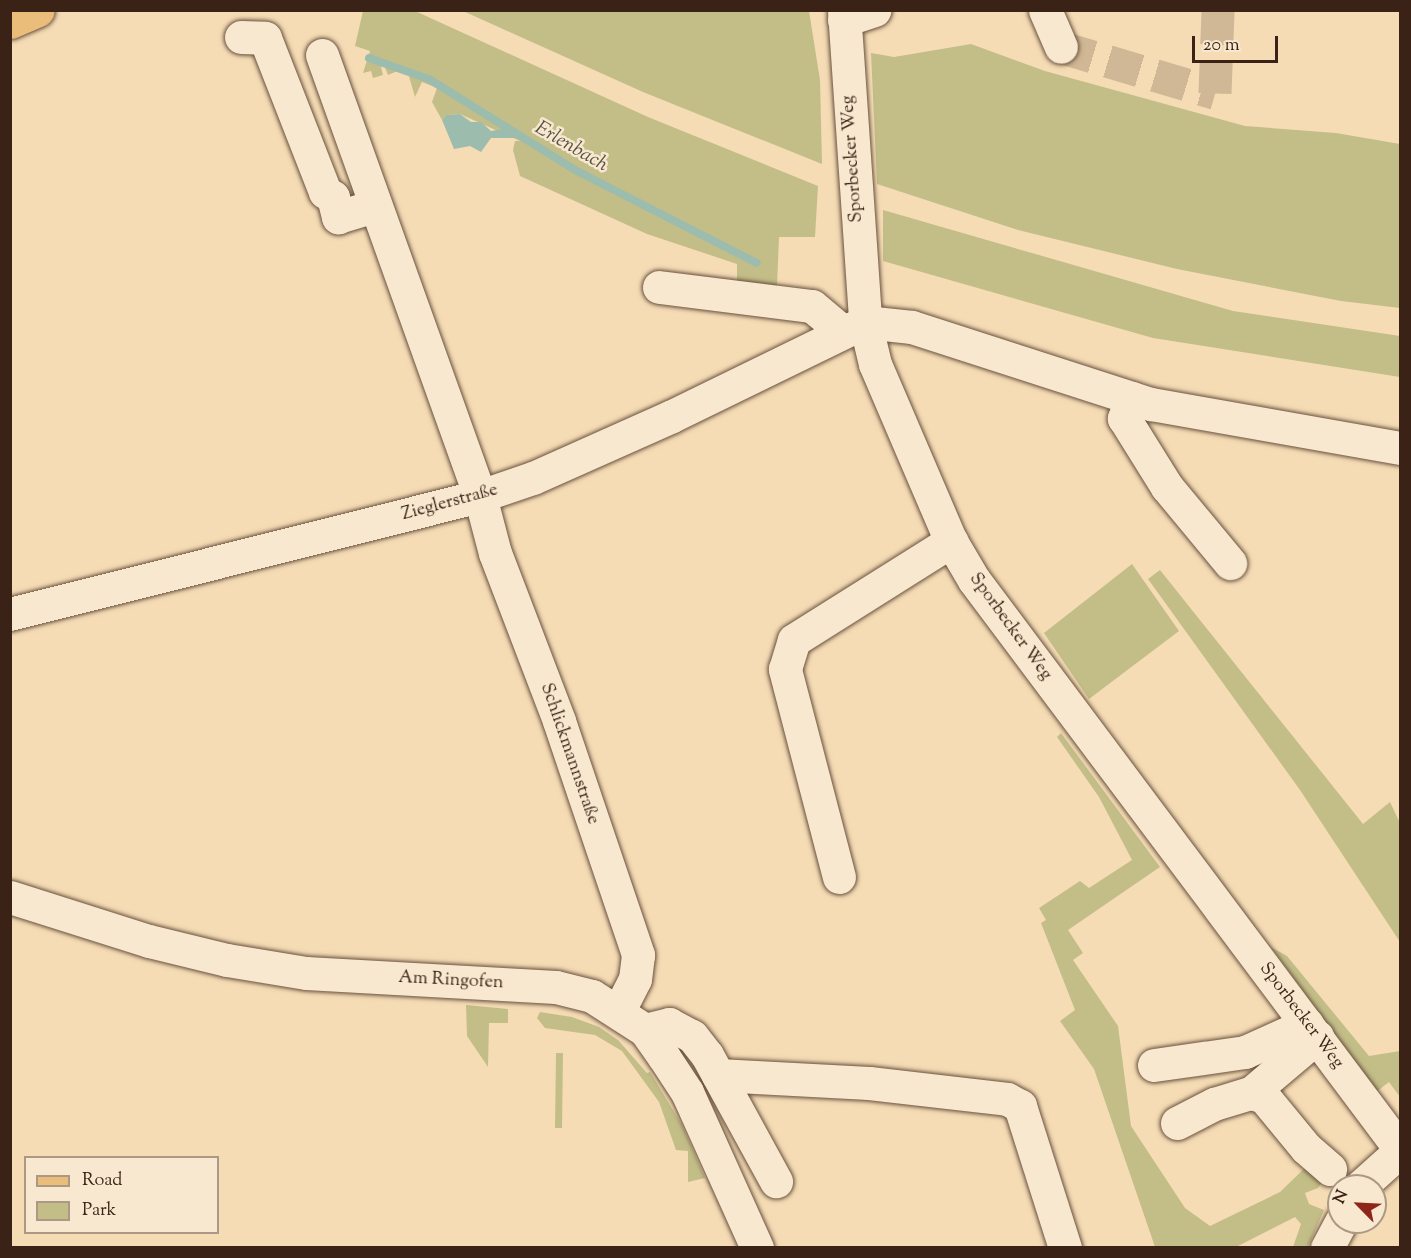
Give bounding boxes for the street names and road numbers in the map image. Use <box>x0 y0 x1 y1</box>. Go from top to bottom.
street label: Sporbecker Weg <box>838 95 868 223</box>
street label: Zieglerstraße <box>400 480 500 526</box>
street label: Sporbecker Weg <box>964 569 1056 685</box>
street label: Schlickmannstraße <box>535 681 603 827</box>
street label: Sporbecker Weg <box>1254 959 1348 1073</box>
street label: Am Ringofen <box>398 967 504 995</box>

